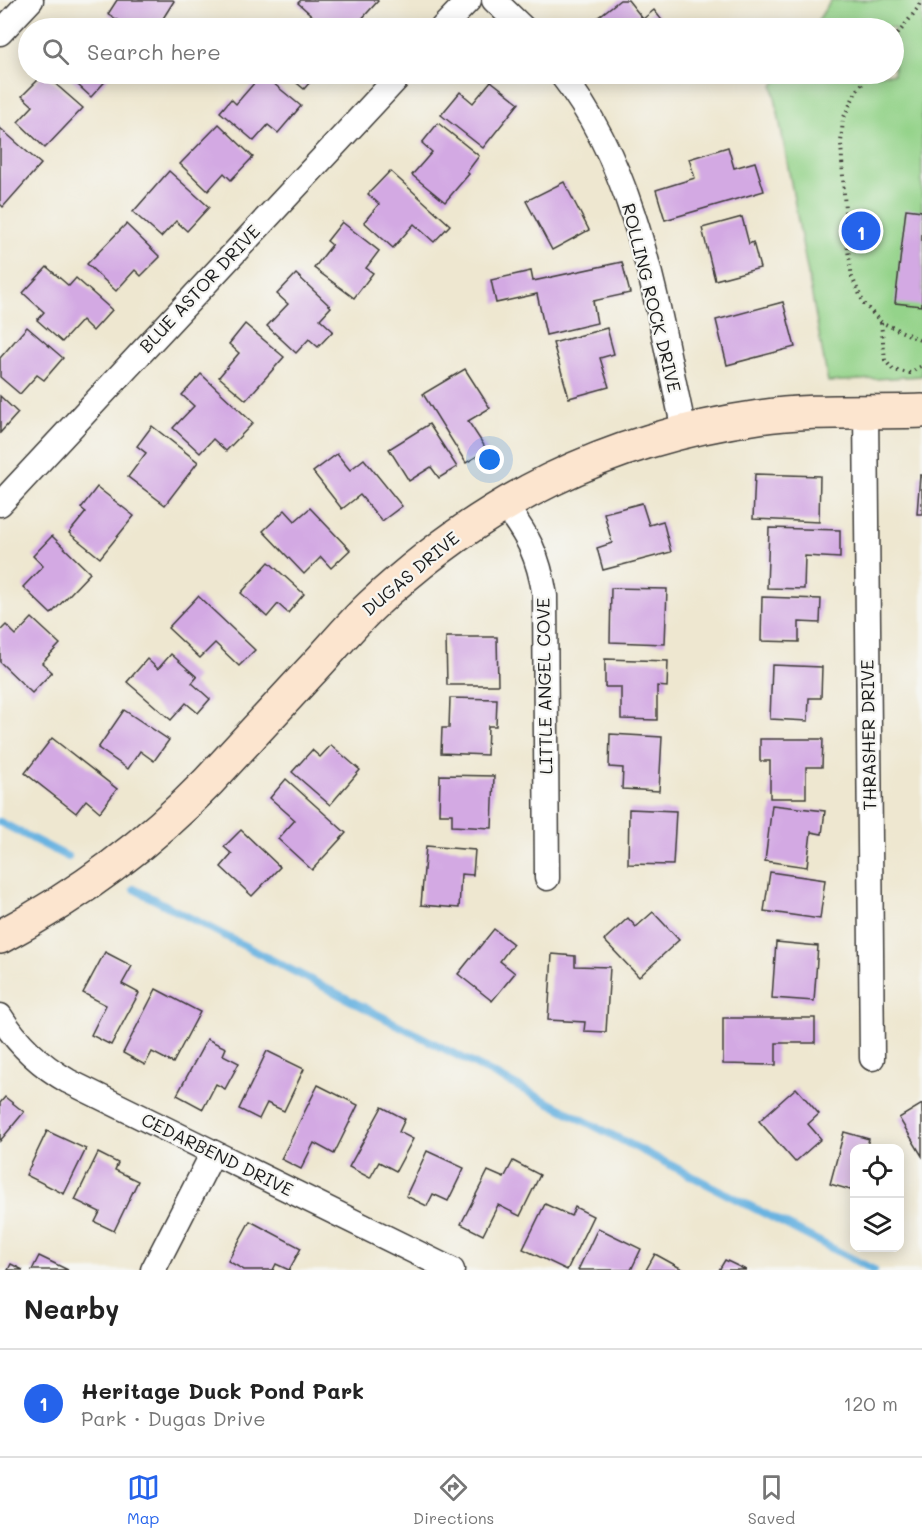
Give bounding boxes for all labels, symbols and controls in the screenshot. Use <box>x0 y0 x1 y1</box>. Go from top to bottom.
search box <box>18 18 904 84</box>
icon: search <box>39 35 72 68</box>
text: Search here <box>87 37 221 66</box>
street label: ROLLING ROCK DRIVE <box>617 201 687 395</box>
pin: 1 <box>842 208 880 254</box>
street label: BLUE ASTOR DRIVE <box>134 219 265 357</box>
your location <box>475 445 504 474</box>
street label: DUGAS DRIVE <box>357 526 464 621</box>
street label: LITTLE ANGEL COVE <box>530 598 558 774</box>
street label: THRASHER DRIVE <box>855 659 881 811</box>
street label: CEDARBEND DRIVE <box>138 1107 297 1201</box>
map controls <box>850 1144 904 1252</box>
button: locate <box>850 1144 904 1198</box>
button: layers <box>850 1198 904 1252</box>
text: Nearby <box>24 1292 119 1326</box>
text: Heritage Duck Pond Park <box>81 1376 364 1405</box>
text: 1 <box>39 1390 48 1416</box>
text: 120 m <box>843 1390 898 1416</box>
text: Park · Dugas Drive <box>81 1405 266 1431</box>
tab: Map <box>127 1471 160 1528</box>
tab: Directions <box>413 1471 494 1528</box>
tab: Saved <box>748 1471 795 1528</box>

